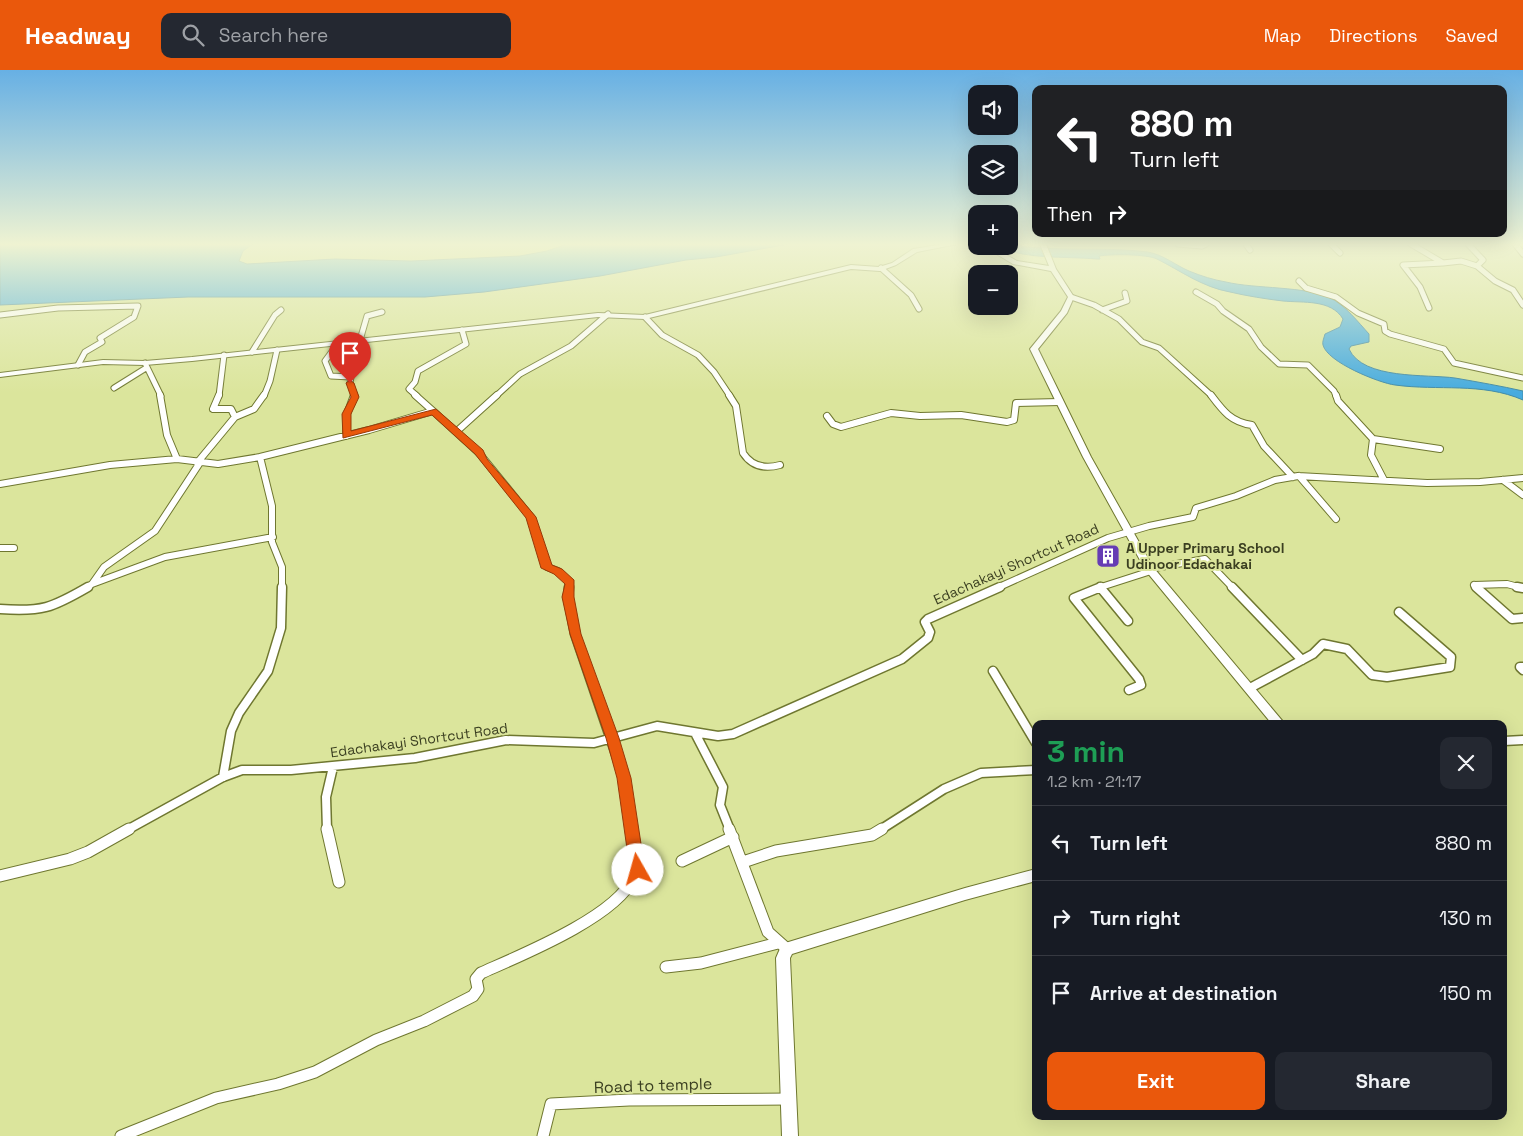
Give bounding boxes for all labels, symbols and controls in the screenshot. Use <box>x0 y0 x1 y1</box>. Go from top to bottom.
search box <box>161 13 511 58</box>
text: Headway <box>25 20 131 51</box>
icon: search <box>179 21 207 49</box>
text: Search here <box>219 23 328 48</box>
text: Map <box>1264 24 1301 47</box>
text: Directions <box>1329 24 1418 47</box>
text: Saved <box>1446 24 1498 47</box>
map controls <box>968 85 1018 315</box>
button: sound <box>968 85 1018 135</box>
text: 880 m <box>1130 102 1233 146</box>
icon: left <box>1047 105 1112 170</box>
button: layers <box>968 145 1018 195</box>
text: Turn left <box>1130 145 1220 173</box>
icon: right <box>1103 200 1131 228</box>
text: Then <box>1047 202 1093 227</box>
button: + <box>968 205 1018 255</box>
button: − <box>968 265 1018 315</box>
pin <box>329 332 371 383</box>
icon: arrive <box>336 339 364 367</box>
street label: Edachakayi Shortcut Road <box>930 519 1102 609</box>
place label: A Upper Primary School Udinoor Edachakai <box>1126 539 1284 573</box>
building icon: A Upper Primary School Udinoor Edachakai <box>1095 543 1121 569</box>
street label: Edachakayi Shortcut Road <box>329 719 509 761</box>
text: 3 min <box>1047 732 1125 771</box>
button: close <box>1440 737 1492 789</box>
text: 1.2 km · 21:17 <box>1047 771 1141 792</box>
icon: left <box>1047 829 1075 857</box>
text: Turn left <box>1090 831 1168 856</box>
text: 880 m <box>1435 831 1492 856</box>
position arrow <box>611 843 663 895</box>
icon: right <box>1047 904 1075 932</box>
text: Turn right <box>1090 906 1180 931</box>
text: 130 m <box>1439 906 1492 931</box>
icon: arrive <box>1047 979 1075 1007</box>
text: Arrive at destination <box>1090 981 1278 1006</box>
text: 150 m <box>1439 981 1492 1006</box>
button: Exit <box>1047 1052 1265 1110</box>
button: Share <box>1275 1052 1492 1110</box>
street label: Road to temple <box>593 1073 713 1098</box>

